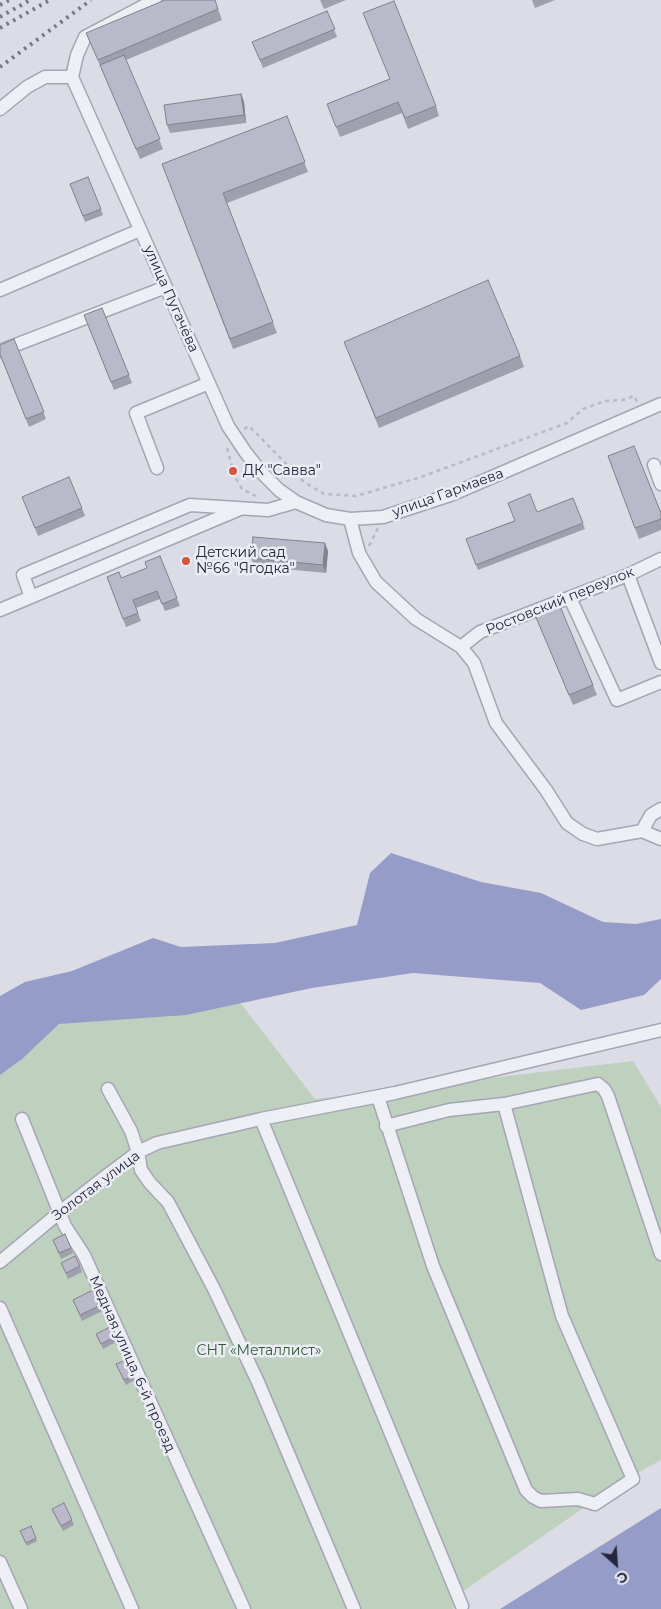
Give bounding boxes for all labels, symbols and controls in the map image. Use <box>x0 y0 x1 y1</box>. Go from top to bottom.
street label: улица Пугачёва <box>140 243 202 355</box>
place label: ДК "Савва" <box>243 463 321 479</box>
marker: ДК "Савва" <box>227 465 239 477</box>
street label: улица Гармаева <box>390 465 506 521</box>
place label: Детский сад №66 "Ягодка" <box>196 545 295 578</box>
marker: Детский сад №66 "Ягодка" <box>180 555 192 567</box>
street label: Ростовский переулок <box>483 564 637 638</box>
street label: Золотая улица <box>49 1147 143 1225</box>
street label: Медная улица, 6-й проезд <box>85 1273 179 1455</box>
park label: СНТ «Металлист» <box>196 1343 322 1359</box>
north arrow <box>591 1539 641 1589</box>
text: С <box>614 1567 631 1588</box>

